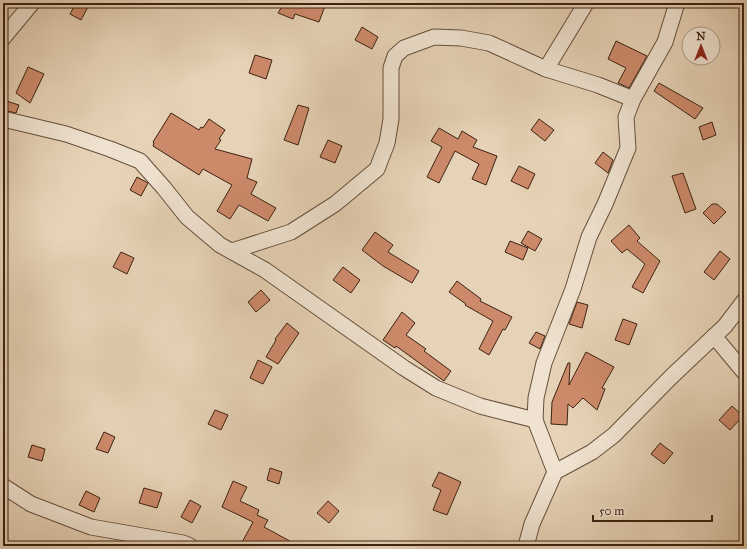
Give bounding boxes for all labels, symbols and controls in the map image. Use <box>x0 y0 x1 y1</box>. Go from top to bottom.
north arrow <box>681 26 721 66</box>
text: N <box>696 30 706 43</box>
scale bar <box>593 497 712 523</box>
text: 50 m <box>599 504 624 518</box>

